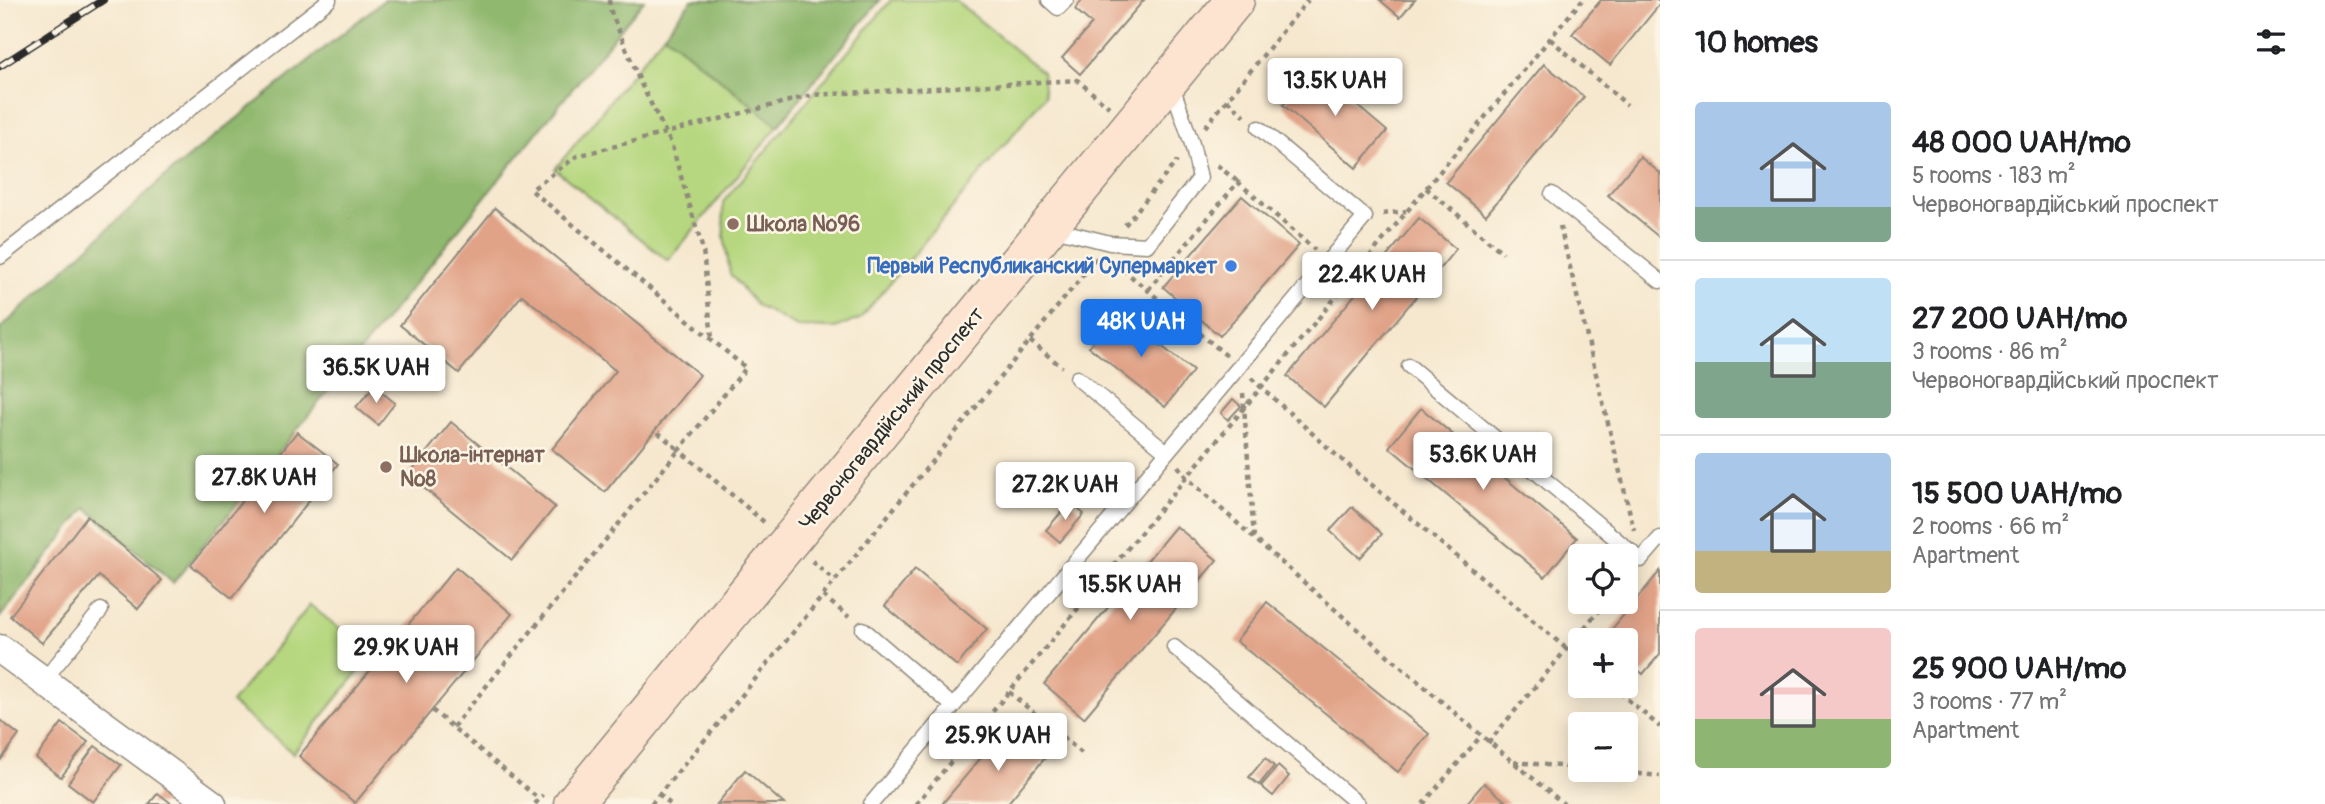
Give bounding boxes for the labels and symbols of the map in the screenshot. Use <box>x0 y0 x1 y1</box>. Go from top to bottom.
pin: 13.5K UAH <box>1255 58 1415 118</box>
place label: Школа №96 <box>746 211 860 238</box>
marker: Школа №96 <box>725 216 741 232</box>
pin: 22.4K UAH <box>1292 252 1452 312</box>
place label: Первый Республиканский Супермаркет <box>867 253 1217 280</box>
marker: Первый Республиканский Супермаркет <box>1223 258 1239 274</box>
pin: 48K UAH <box>1076 300 1206 359</box>
street label: Червоногвардійський проспект <box>793 301 991 536</box>
pin: 36.5K UAH <box>296 346 456 405</box>
pin: 53.6K UAH <box>1403 433 1563 492</box>
place label: Школа-інтернат №8 <box>399 442 545 493</box>
pin: 27.8K UAH <box>184 456 344 515</box>
marker: Школа-інтернат №8 <box>378 459 394 475</box>
pin: 27.2K UAH <box>985 462 1145 522</box>
pin: 15.5K UAH <box>1050 562 1210 622</box>
pin: 29.9K UAH <box>326 626 486 685</box>
pin: 25.9K UAH <box>918 714 1078 773</box>

